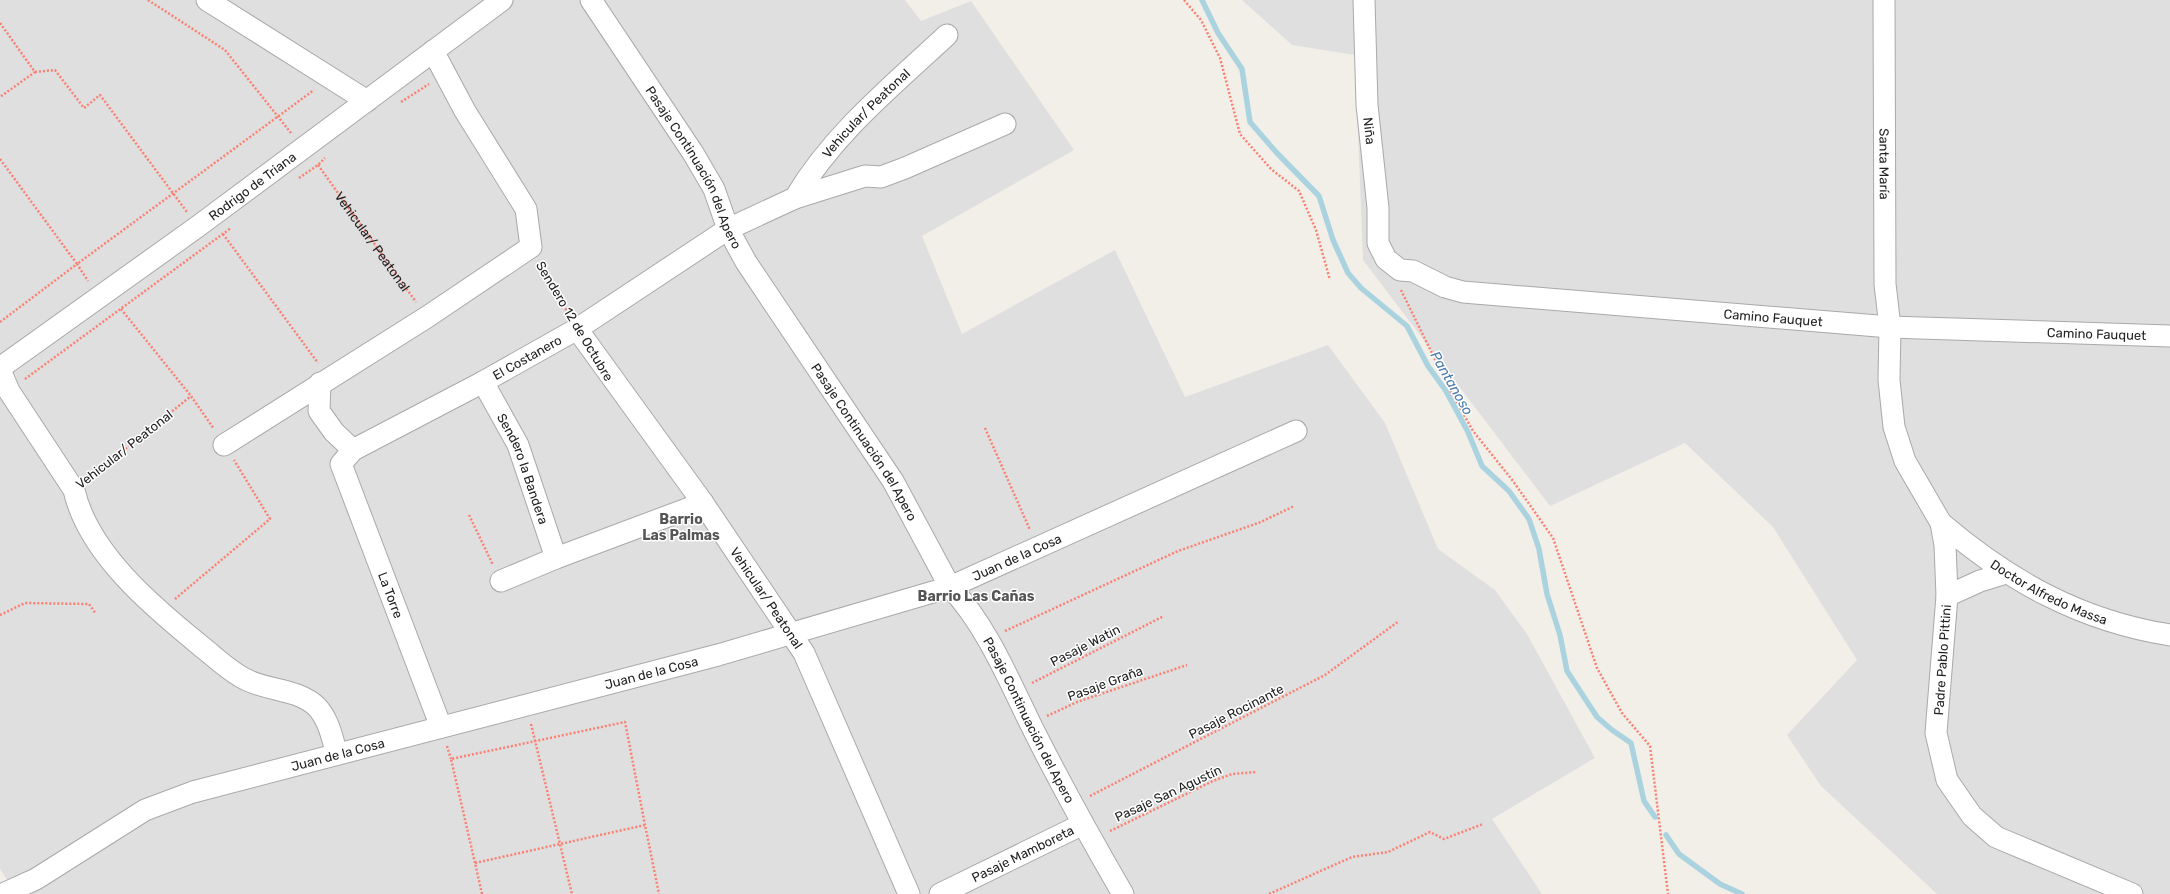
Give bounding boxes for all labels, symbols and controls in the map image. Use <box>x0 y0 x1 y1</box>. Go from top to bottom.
street label: Vehicular/ Peatonal <box>819 66 913 161</box>
street label: Pasaje Continuación del Apero <box>643 83 744 251</box>
street label: Niña <box>1360 117 1378 145</box>
street label: Santa María <box>1876 128 1892 200</box>
street label: Rodrigo de Triana <box>206 149 299 224</box>
street label: Vehicular/ Peatonal <box>332 189 413 294</box>
street label: Sendero 12 de Octubre <box>533 259 616 384</box>
street label: Camino Fauquet <box>1723 306 1823 329</box>
street label: Camino Fauquet <box>2047 325 2146 343</box>
street label: El Costanero <box>490 332 564 383</box>
water label: Pantanoso <box>1427 348 1477 418</box>
street label: Pasaje Continuación del Apero <box>808 361 920 523</box>
street label: Vehicular/ Peatonal <box>73 407 176 492</box>
street label: Sendero la Bandera <box>494 411 551 526</box>
district label: Barrio Las Palmas <box>642 511 720 544</box>
street label: Juan de la Cosa <box>970 531 1064 584</box>
street label: Vehicular/ Peatonal <box>727 544 806 651</box>
street label: Doctor Alfredo Massa <box>1988 557 2109 628</box>
street label: La Torre <box>375 570 406 620</box>
district label: Barrio Las Cañas <box>918 588 1035 605</box>
street label: Padre Pablo Pittini <box>1931 604 1954 716</box>
street label: Pasaje Watin <box>1048 621 1123 669</box>
street label: Pasaje Continuación del Apero <box>980 634 1077 806</box>
street label: Juan de la Cosa <box>603 654 700 692</box>
street label: Pasaje Graña <box>1065 663 1145 704</box>
street label: Pasaje Rocinante <box>1186 681 1286 742</box>
street label: Juan de la Cosa <box>289 735 386 774</box>
street label: Pasaje San Agustín <box>1112 762 1224 826</box>
street label: Pasaje Mamboreta <box>969 823 1076 885</box>

